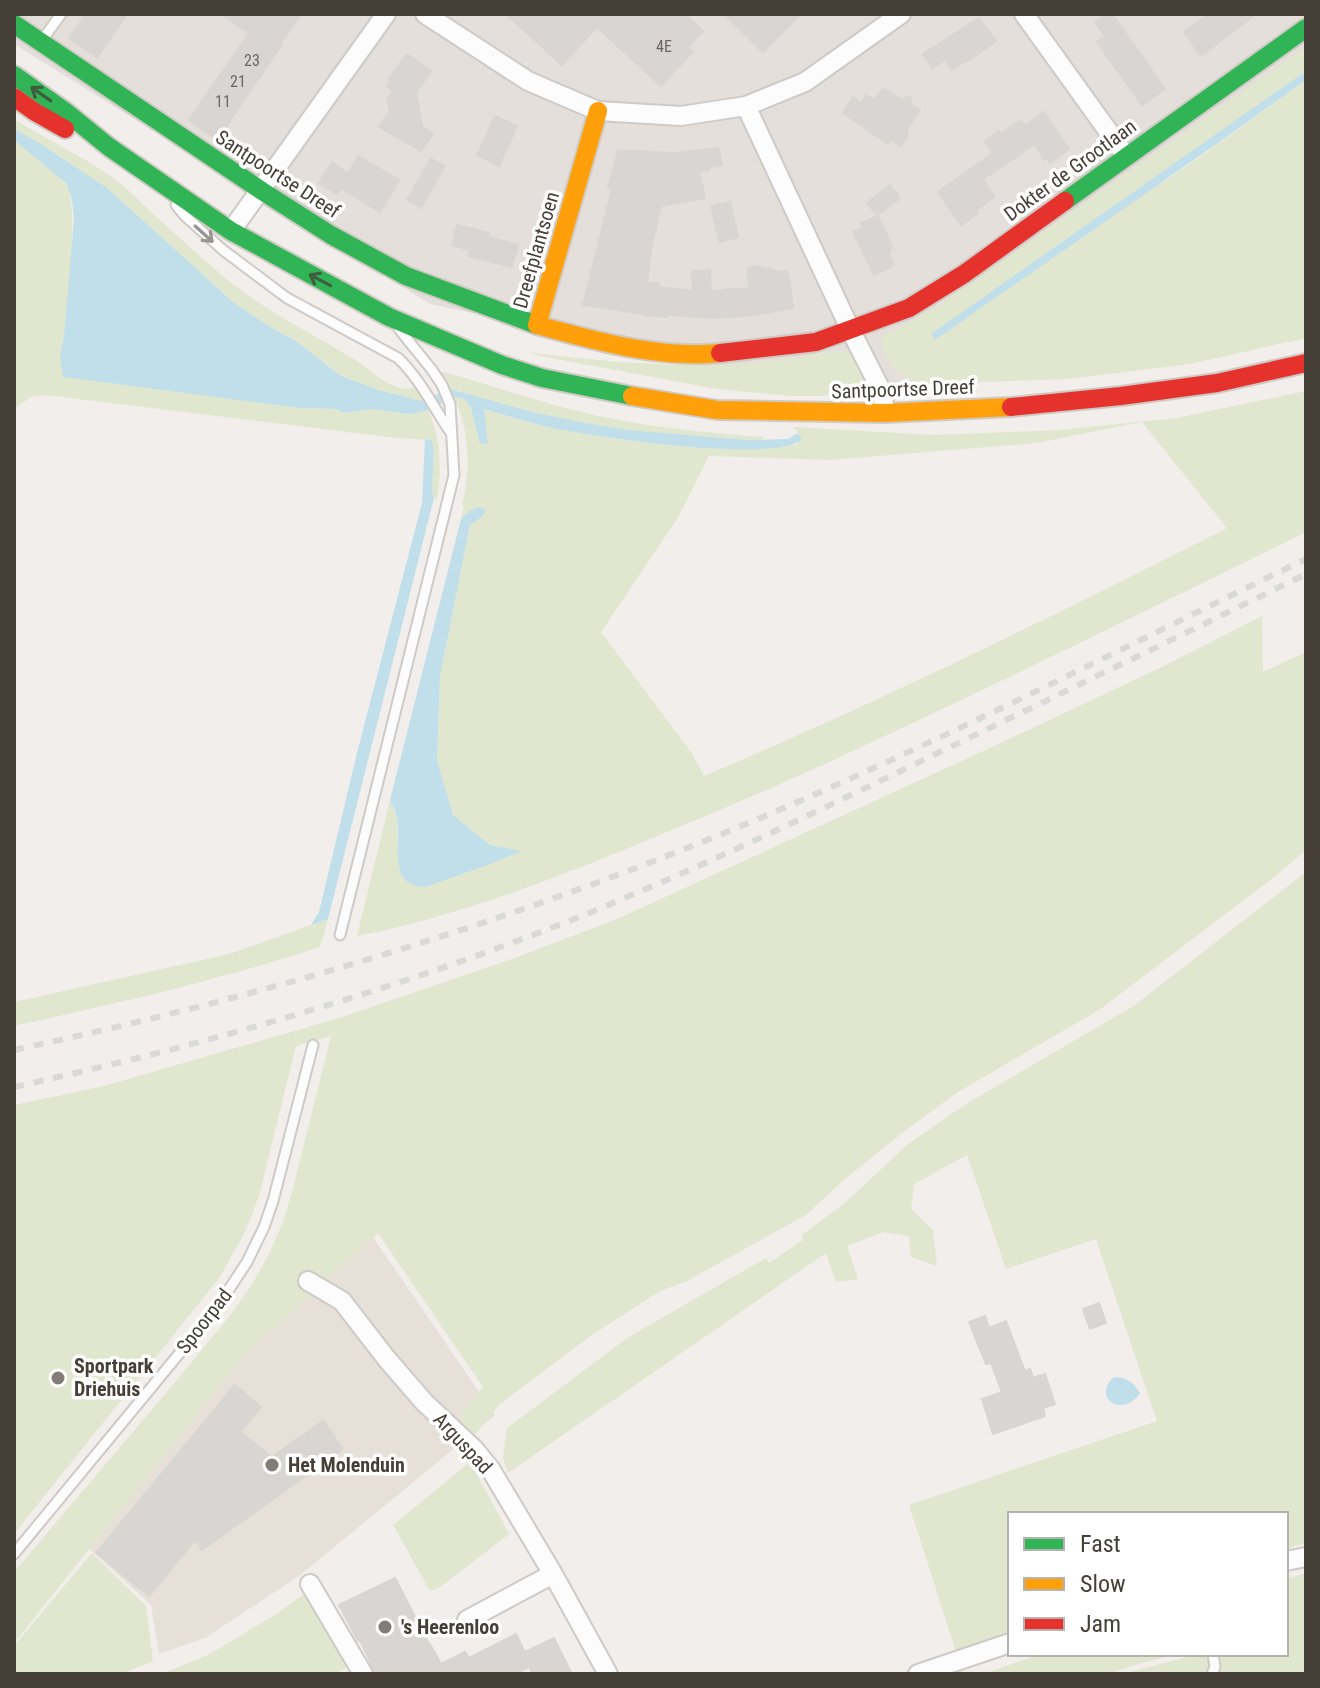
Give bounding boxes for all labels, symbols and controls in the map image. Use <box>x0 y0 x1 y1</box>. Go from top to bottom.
house number: 4E <box>656 37 672 56</box>
house number: 23 <box>244 51 260 70</box>
house number: 21 <box>230 72 246 91</box>
one-way arrow <box>31 86 53 102</box>
house number: 11 <box>215 92 231 111</box>
street label: Dokter de Grootlaan <box>999 114 1141 226</box>
street label: Santpoortse Dreef <box>211 125 345 224</box>
street label: Dreefplantsoen <box>508 189 564 311</box>
one-way arrow <box>194 224 214 242</box>
one-way arrow <box>309 272 333 288</box>
street label: Santpoortse Dreef <box>831 374 976 403</box>
street label: Spoorpad <box>171 1284 237 1358</box>
place label: Sportpark Driehuis <box>74 1354 154 1401</box>
marker: Sportpark Driehuis <box>49 1369 67 1387</box>
street label: Arguspad <box>428 1407 498 1479</box>
place label: Het Molenduin <box>288 1453 405 1477</box>
marker: Het Molenduin <box>263 1456 281 1474</box>
legend <box>1008 1512 1288 1656</box>
text: Fast <box>1080 1530 1121 1558</box>
text: Slow <box>1080 1570 1126 1598</box>
text: Jam <box>1080 1610 1121 1638</box>
place label: 's Heerenloo <box>401 1615 499 1639</box>
marker: 's Heerenloo <box>376 1618 394 1636</box>

